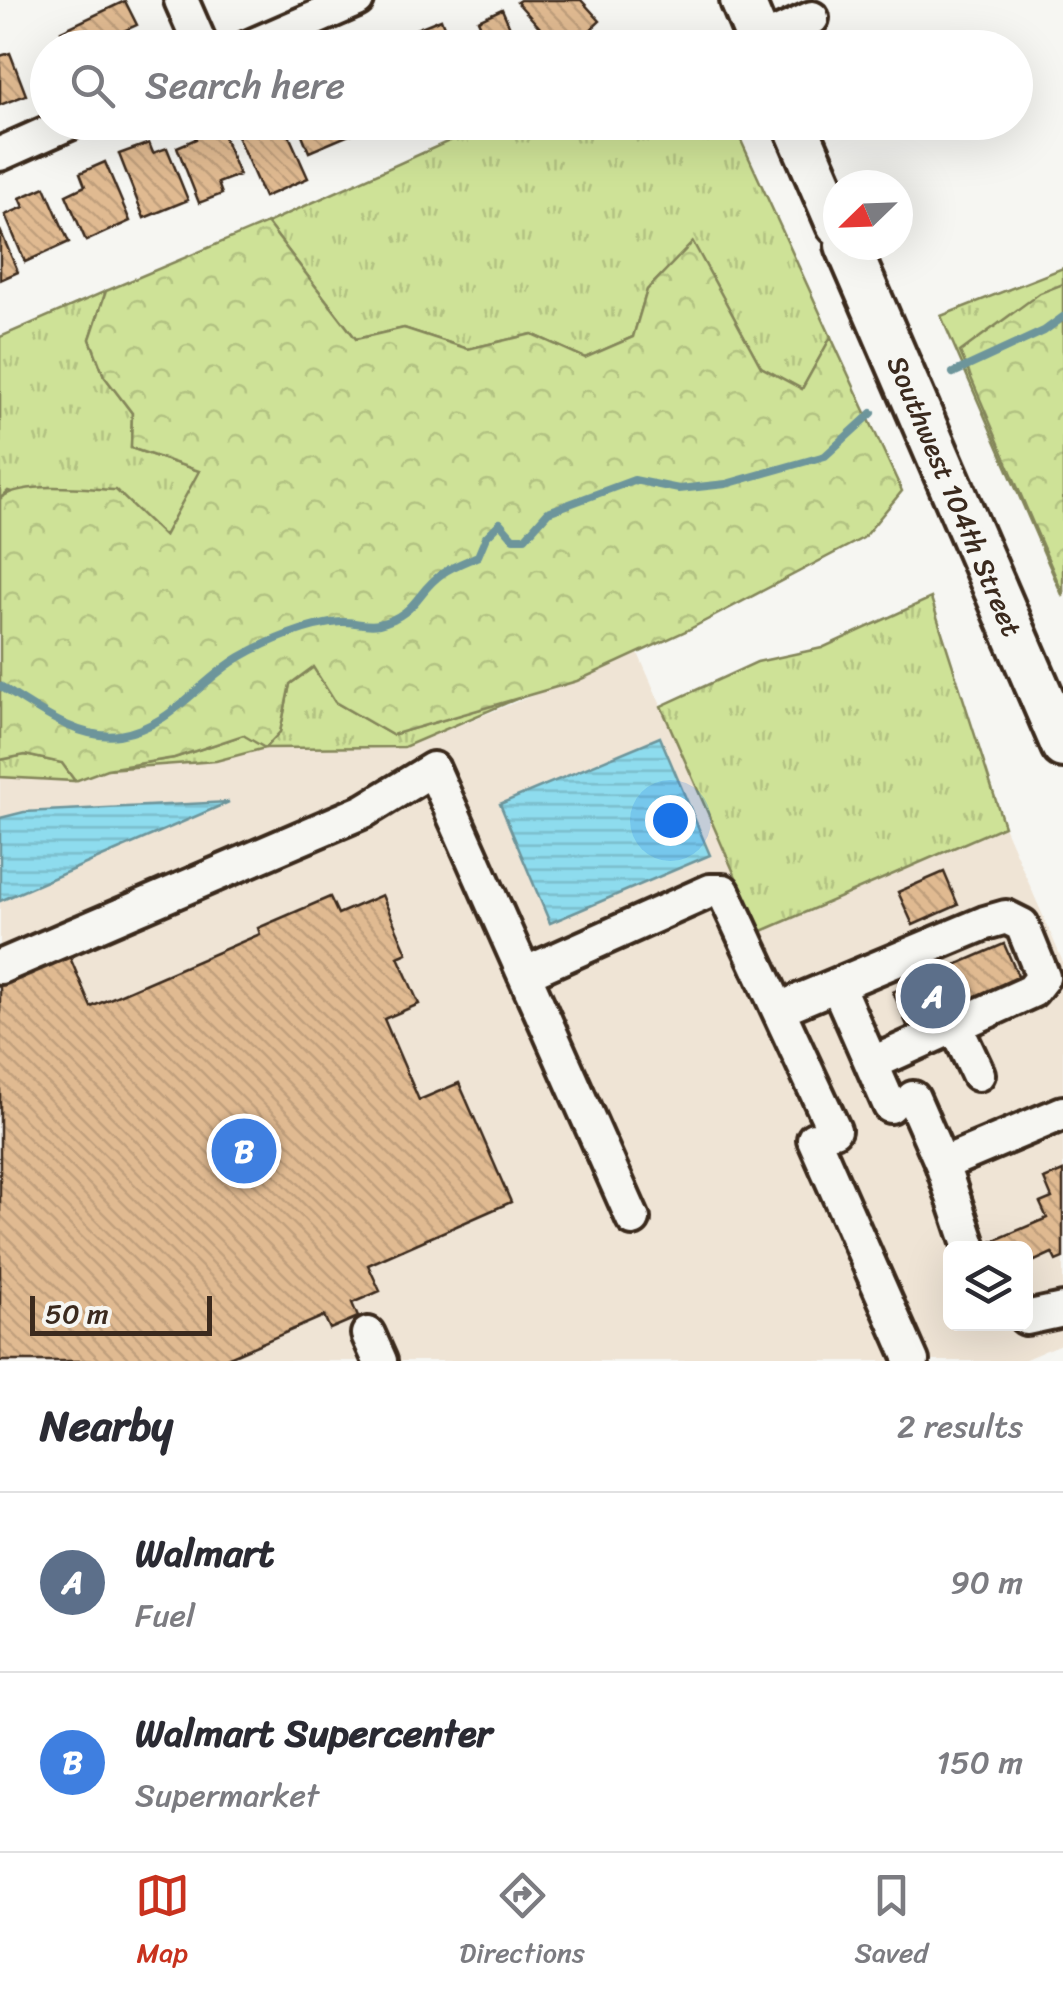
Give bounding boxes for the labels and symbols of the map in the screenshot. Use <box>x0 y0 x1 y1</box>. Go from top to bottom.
north arrow <box>823 170 913 260</box>
street label: Southwest 104th Street <box>873 348 1036 645</box>
your location <box>645 795 696 846</box>
pin: A <box>900 958 966 1034</box>
pin: B <box>212 1114 276 1188</box>
scale bar <box>30 1291 212 1336</box>

